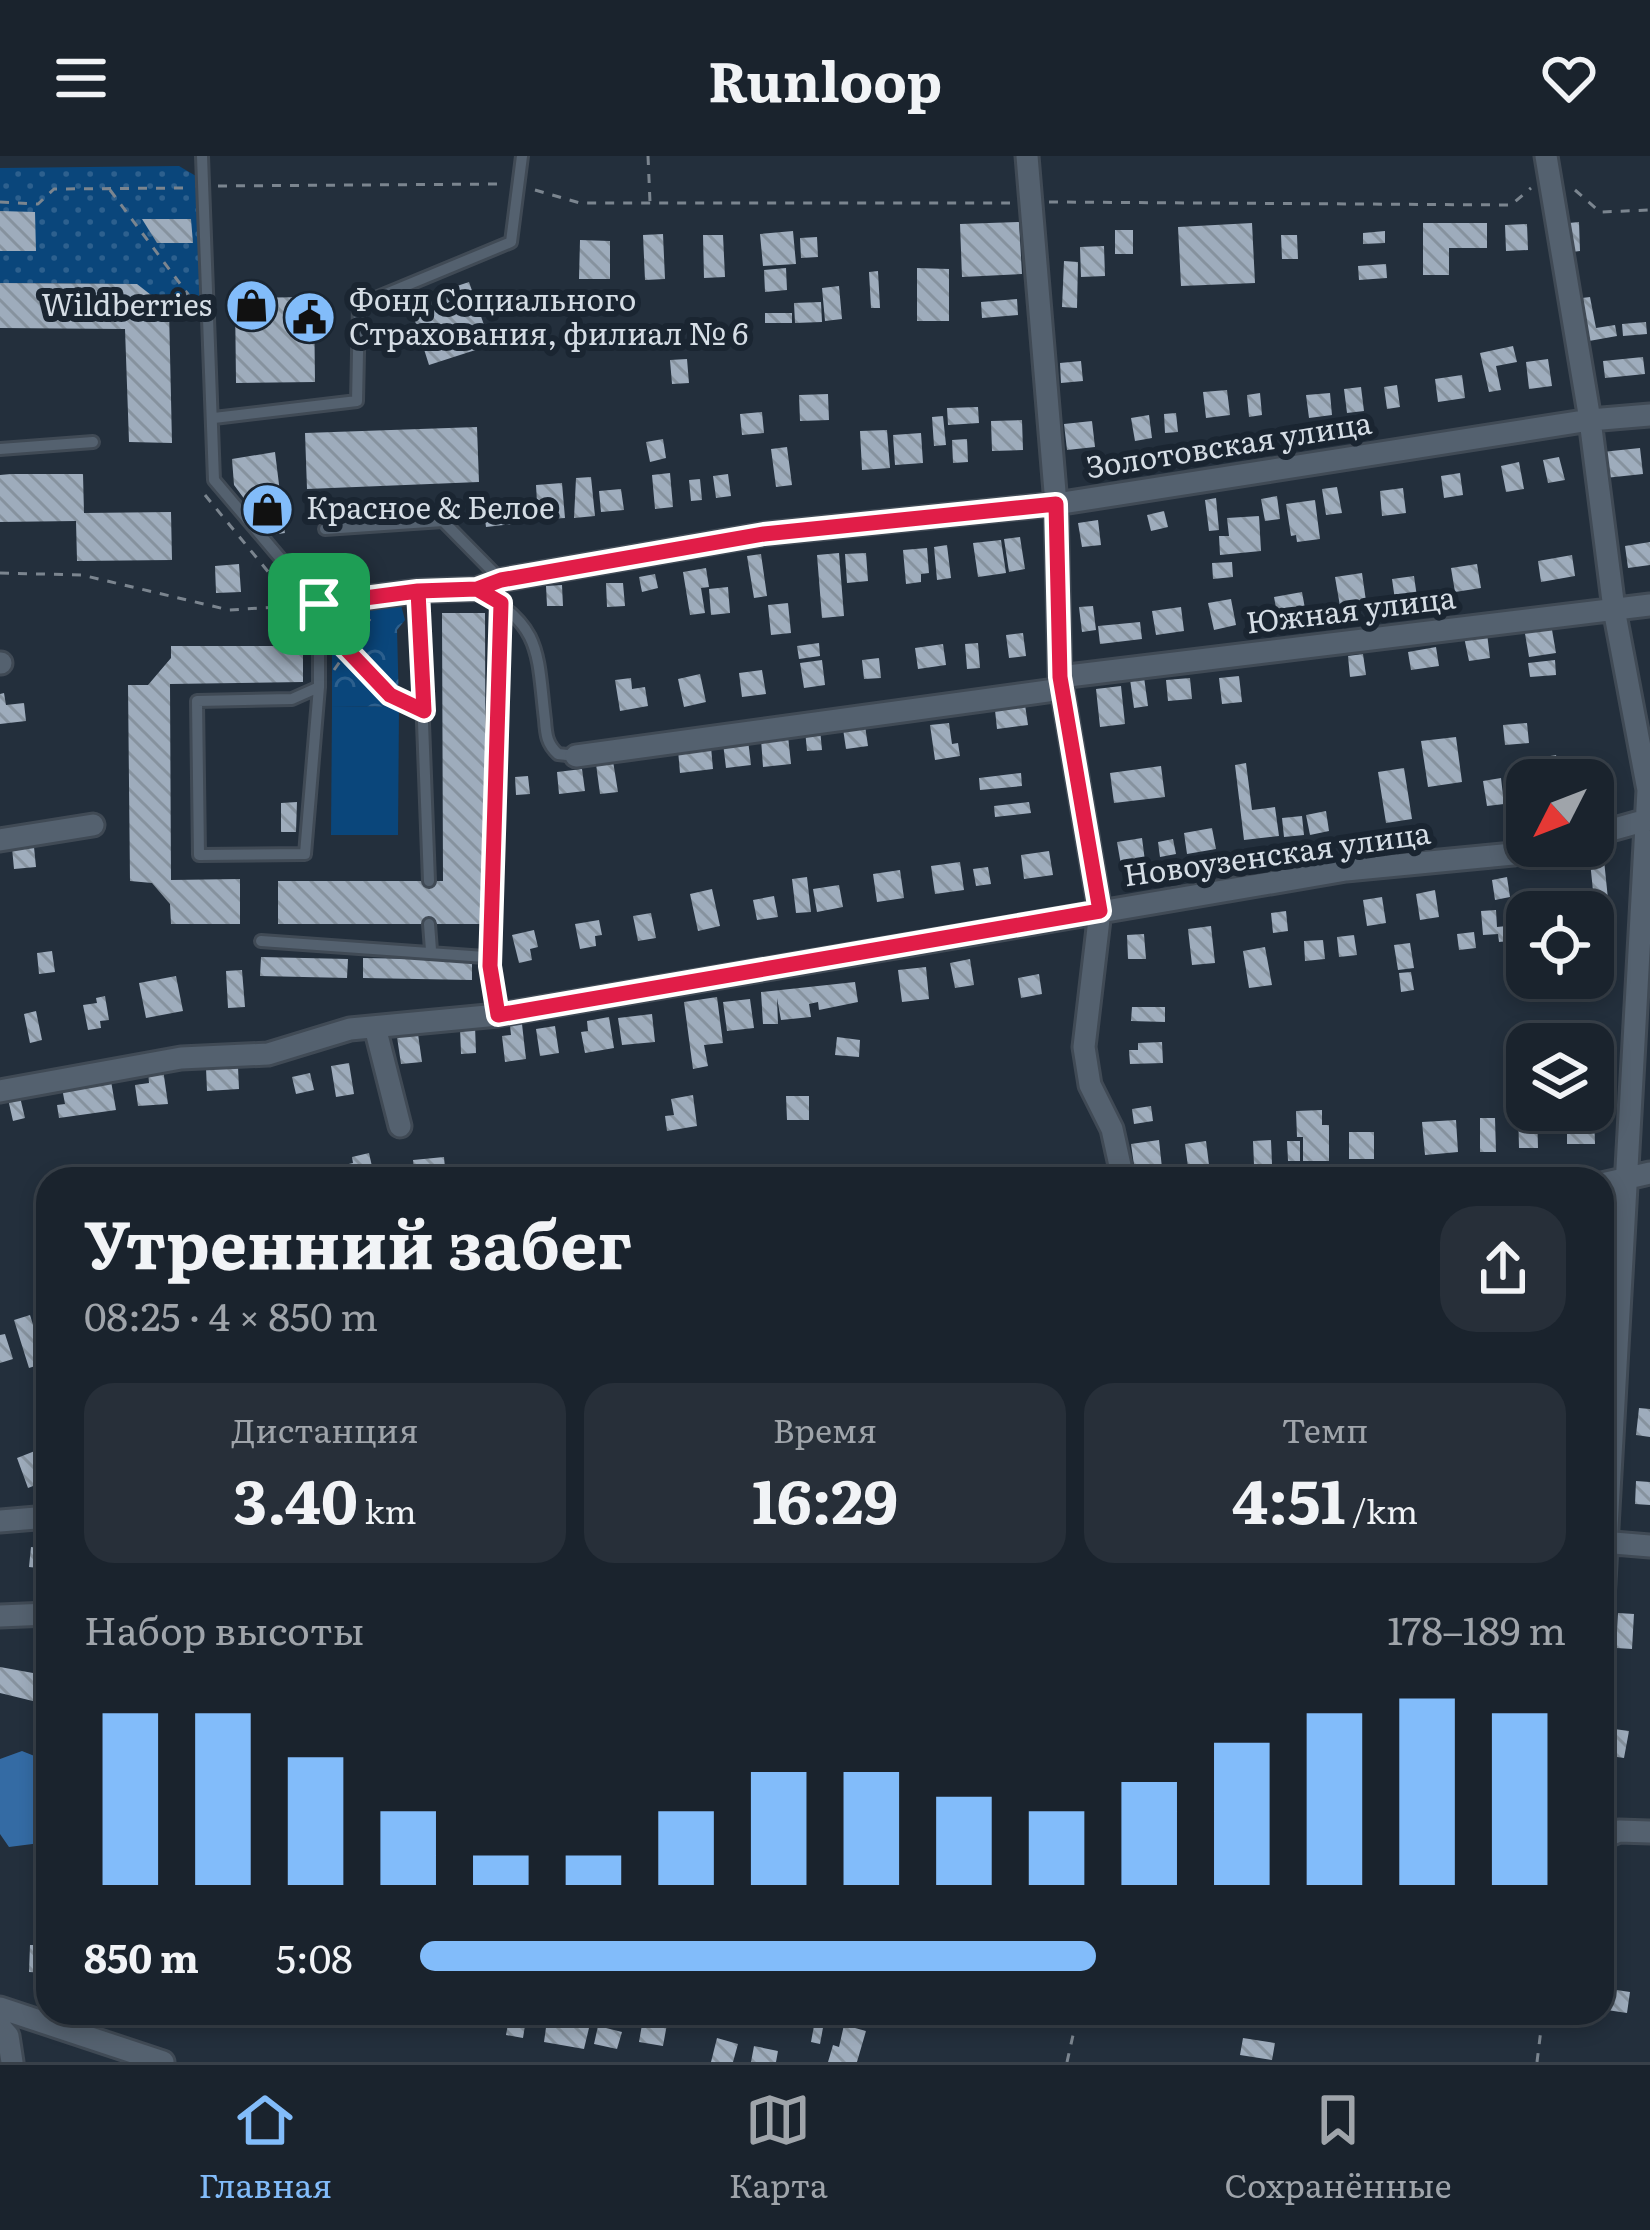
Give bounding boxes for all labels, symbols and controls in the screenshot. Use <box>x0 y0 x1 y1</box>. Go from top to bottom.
text: Runloop <box>708 38 942 119</box>
icon: menu <box>48 45 114 111</box>
icon: heart <box>1536 45 1602 111</box>
place label: Фонд Социального Страхования, филиал № 6 <box>349 276 748 354</box>
shop icon: Wildberries <box>223 278 279 334</box>
place label: Wildberries <box>41 281 212 325</box>
public building icon: Фонд Социального Страхования, филиал № 6 <box>282 290 338 346</box>
street label: Золотовская улица <box>1083 399 1375 487</box>
shop icon: Красное & Белое <box>239 481 295 537</box>
place label: Красное & Белое <box>306 484 555 528</box>
pin <box>268 553 370 655</box>
icon: arrive <box>286 571 352 637</box>
street label: Южная улица <box>1243 573 1459 643</box>
north arrow <box>1506 759 1614 867</box>
map controls <box>1506 759 1614 1131</box>
street label: Новоузенская улица <box>1120 809 1434 895</box>
button: locate <box>1506 891 1614 999</box>
button: layers <box>1506 1023 1614 1131</box>
text: Утренний забег <box>84 1191 632 1289</box>
button: share <box>1440 1206 1566 1332</box>
text: 08:25 · 4 × 850 m <box>84 1285 378 1343</box>
text: Дистанция <box>231 1404 419 1453</box>
text: Время <box>773 1404 877 1453</box>
text: Темп <box>1282 1404 1368 1453</box>
text: 3.40 <box>233 1453 358 1542</box>
text: 16:29 <box>752 1453 898 1542</box>
text: 4:51 <box>1232 1453 1345 1542</box>
text: km <box>358 1485 417 1534</box>
text: /km <box>1345 1485 1418 1534</box>
text: Набор высоты <box>84 1599 365 1657</box>
text: 178–189 m <box>1387 1599 1566 1657</box>
text: 850 m <box>84 1927 199 1985</box>
text: 5:08 <box>276 1927 353 1985</box>
tab: Главная <box>198 2087 332 2208</box>
tab: Карта <box>729 2087 828 2208</box>
tab: Сохранённые <box>1224 2087 1452 2208</box>

